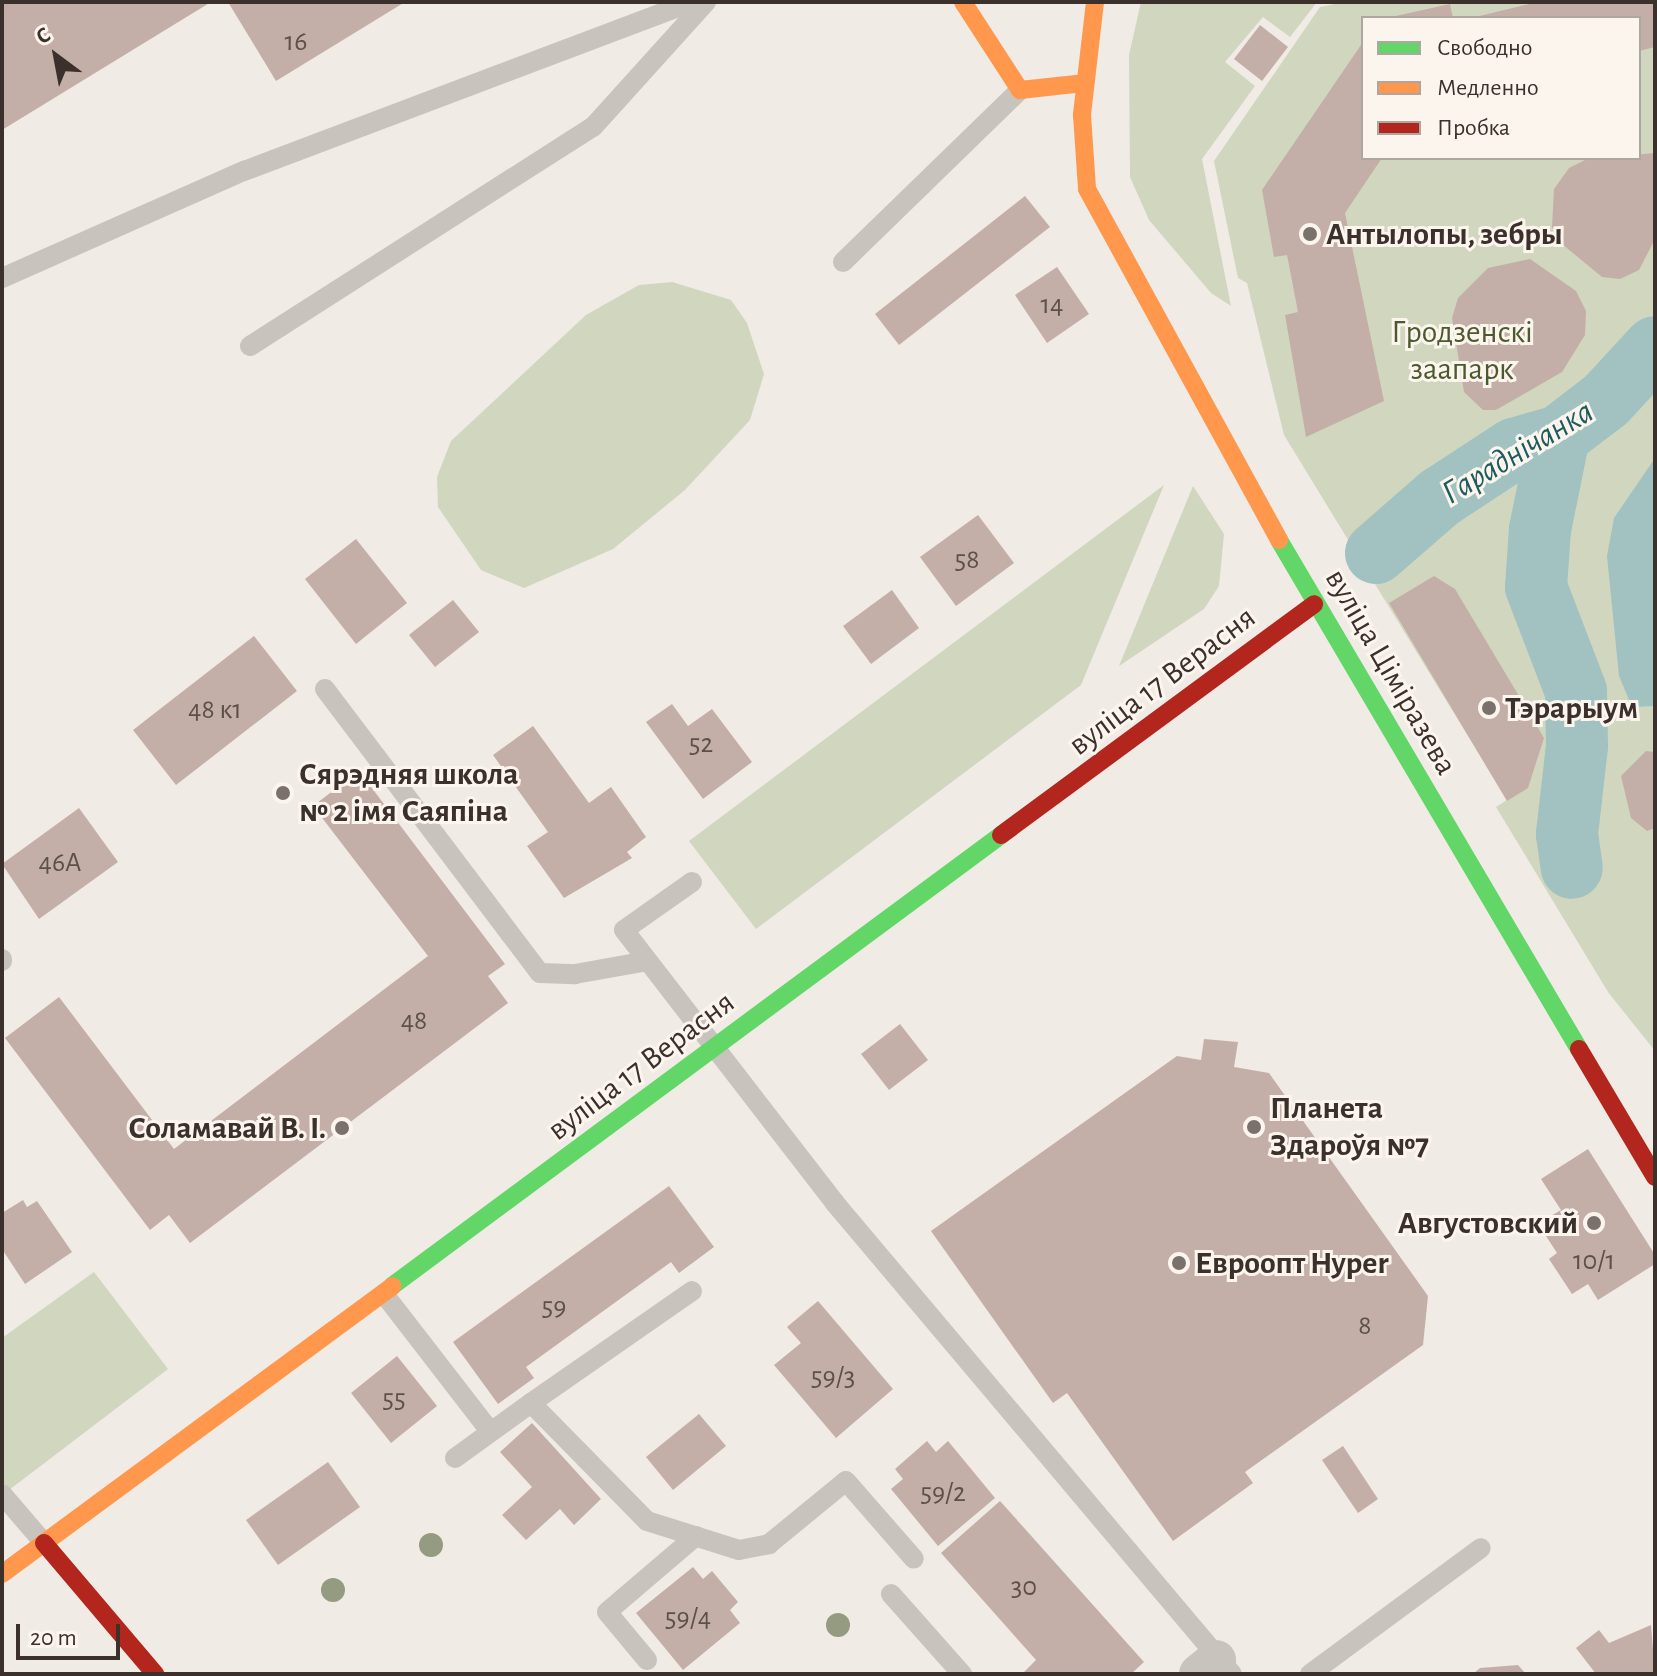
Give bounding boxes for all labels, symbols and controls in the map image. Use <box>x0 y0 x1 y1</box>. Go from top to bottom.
north arrow <box>16 16 96 96</box>
legend <box>1361 16 1641 160</box>
text: С <box>32 23 54 48</box>
house number: 16 <box>285 25 307 59</box>
text: Свободно <box>1437 36 1532 60</box>
text: Медленно <box>1437 76 1539 100</box>
text: Пробка <box>1437 116 1510 140</box>
place label: Антылопы, зебры <box>1326 215 1563 253</box>
marker: Антылопы, зебры <box>1301 225 1319 243</box>
house number: 14 <box>1040 288 1064 322</box>
park label: Гродзенскі заапарк <box>1391 314 1533 389</box>
water label: Гараднічанка <box>1435 392 1601 514</box>
house number: 58 <box>955 543 979 577</box>
street label: вуліца Ціміразева <box>1317 562 1465 782</box>
street label: вуліца 17 Верасня <box>1061 598 1263 764</box>
place label: Тэрарыум <box>1505 689 1638 727</box>
house number: 48 к1 <box>188 693 242 727</box>
marker: Тэрарыум <box>1480 699 1498 717</box>
house number: 52 <box>689 727 713 761</box>
place label: Сярэдняя школа № 2 імя Саяпіна <box>299 756 518 831</box>
marker: Сярэдняя школа № 2 імя Саяпіна <box>274 784 292 802</box>
house number: 46А <box>38 846 82 880</box>
street label: вуліца 17 Верасня <box>540 983 742 1149</box>
house number: 48 <box>401 1004 427 1038</box>
place label: Планета Здароўя №7 <box>1270 1090 1429 1165</box>
place label: Соламавай В. І. <box>128 1109 326 1147</box>
marker: Планета Здароўя №7 <box>1245 1118 1263 1136</box>
marker: Соламавай В. І. <box>333 1119 351 1137</box>
place label: Августовский <box>1398 1204 1578 1242</box>
marker: Августовский <box>1585 1214 1603 1232</box>
place label: Евроопт Hyper <box>1195 1244 1389 1282</box>
house number: 10/1 <box>1573 1244 1615 1278</box>
marker: Евроопт Hyper <box>1170 1254 1188 1272</box>
house number: 59 <box>542 1290 566 1324</box>
house number: 8 <box>1358 1309 1372 1343</box>
house number: 59/3 <box>811 1360 855 1394</box>
house number: 55 <box>382 1382 406 1416</box>
house number: 59/2 <box>920 1476 966 1510</box>
house number: 30 <box>1011 1570 1037 1604</box>
house number: 59/4 <box>665 1601 711 1635</box>
scale bar <box>20 1608 124 1658</box>
text: 20 m <box>30 1626 77 1650</box>

